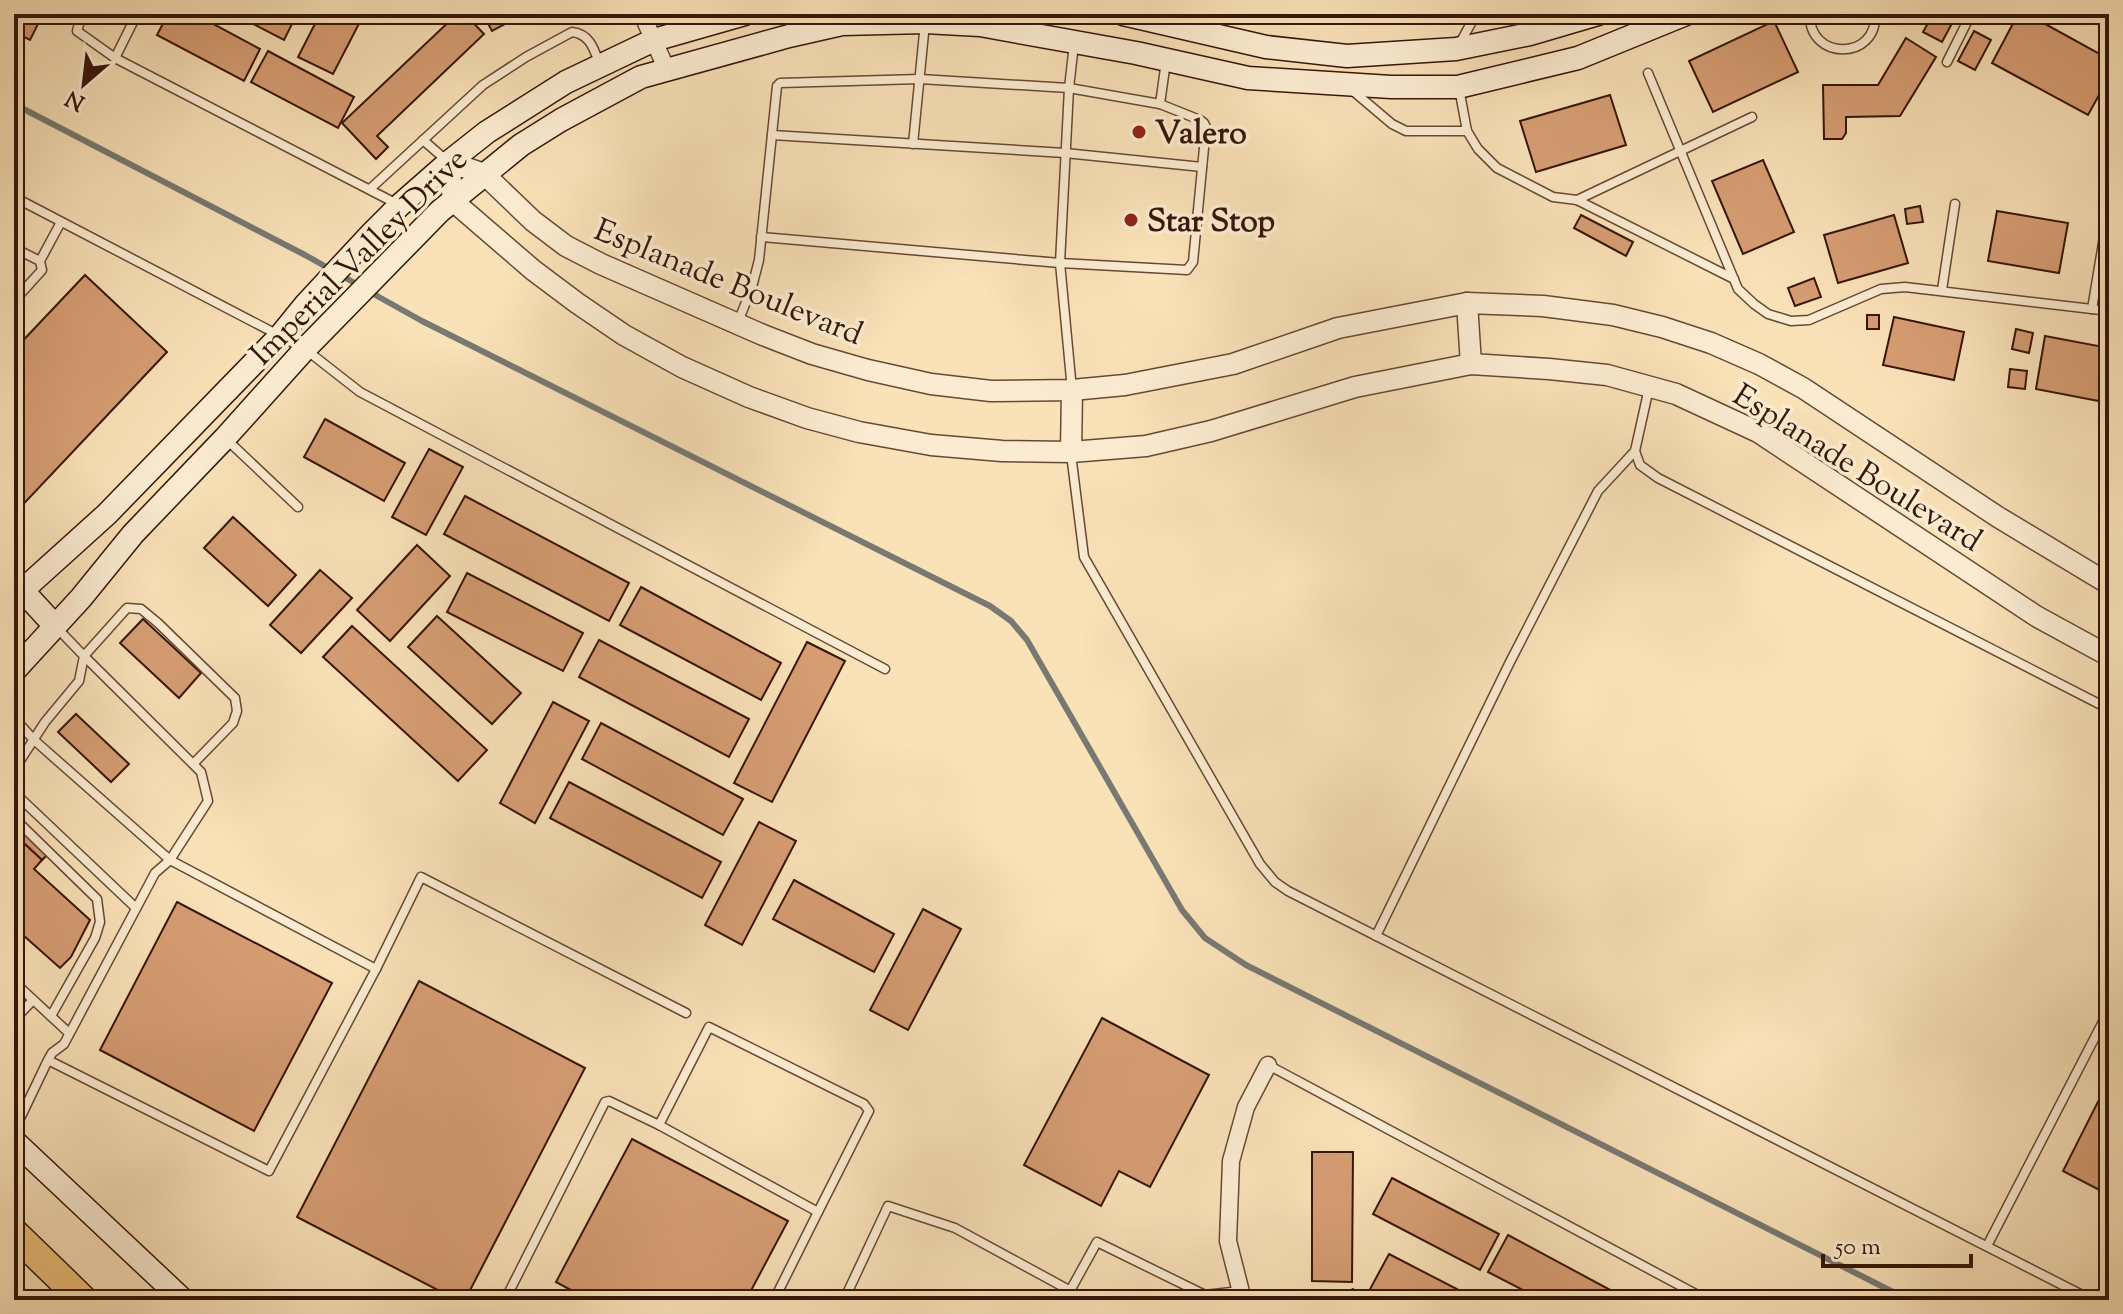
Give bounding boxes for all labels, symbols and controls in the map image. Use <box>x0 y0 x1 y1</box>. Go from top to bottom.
north arrow <box>44 44 124 124</box>
text: N <box>60 81 91 117</box>
place label: Valero <box>1155 112 1247 158</box>
marker: Valero <box>1130 123 1148 141</box>
street label: Imperial Valley Drive <box>241 139 479 377</box>
place label: Star Stop <box>1147 200 1275 246</box>
street label: Esplanade Boulevard <box>587 209 869 359</box>
marker: Star Stop <box>1122 211 1140 229</box>
street label: Esplanade Boulevard <box>1723 374 1990 565</box>
scale bar <box>1823 1218 1971 1268</box>
text: 50 m <box>1833 1231 1881 1265</box>

